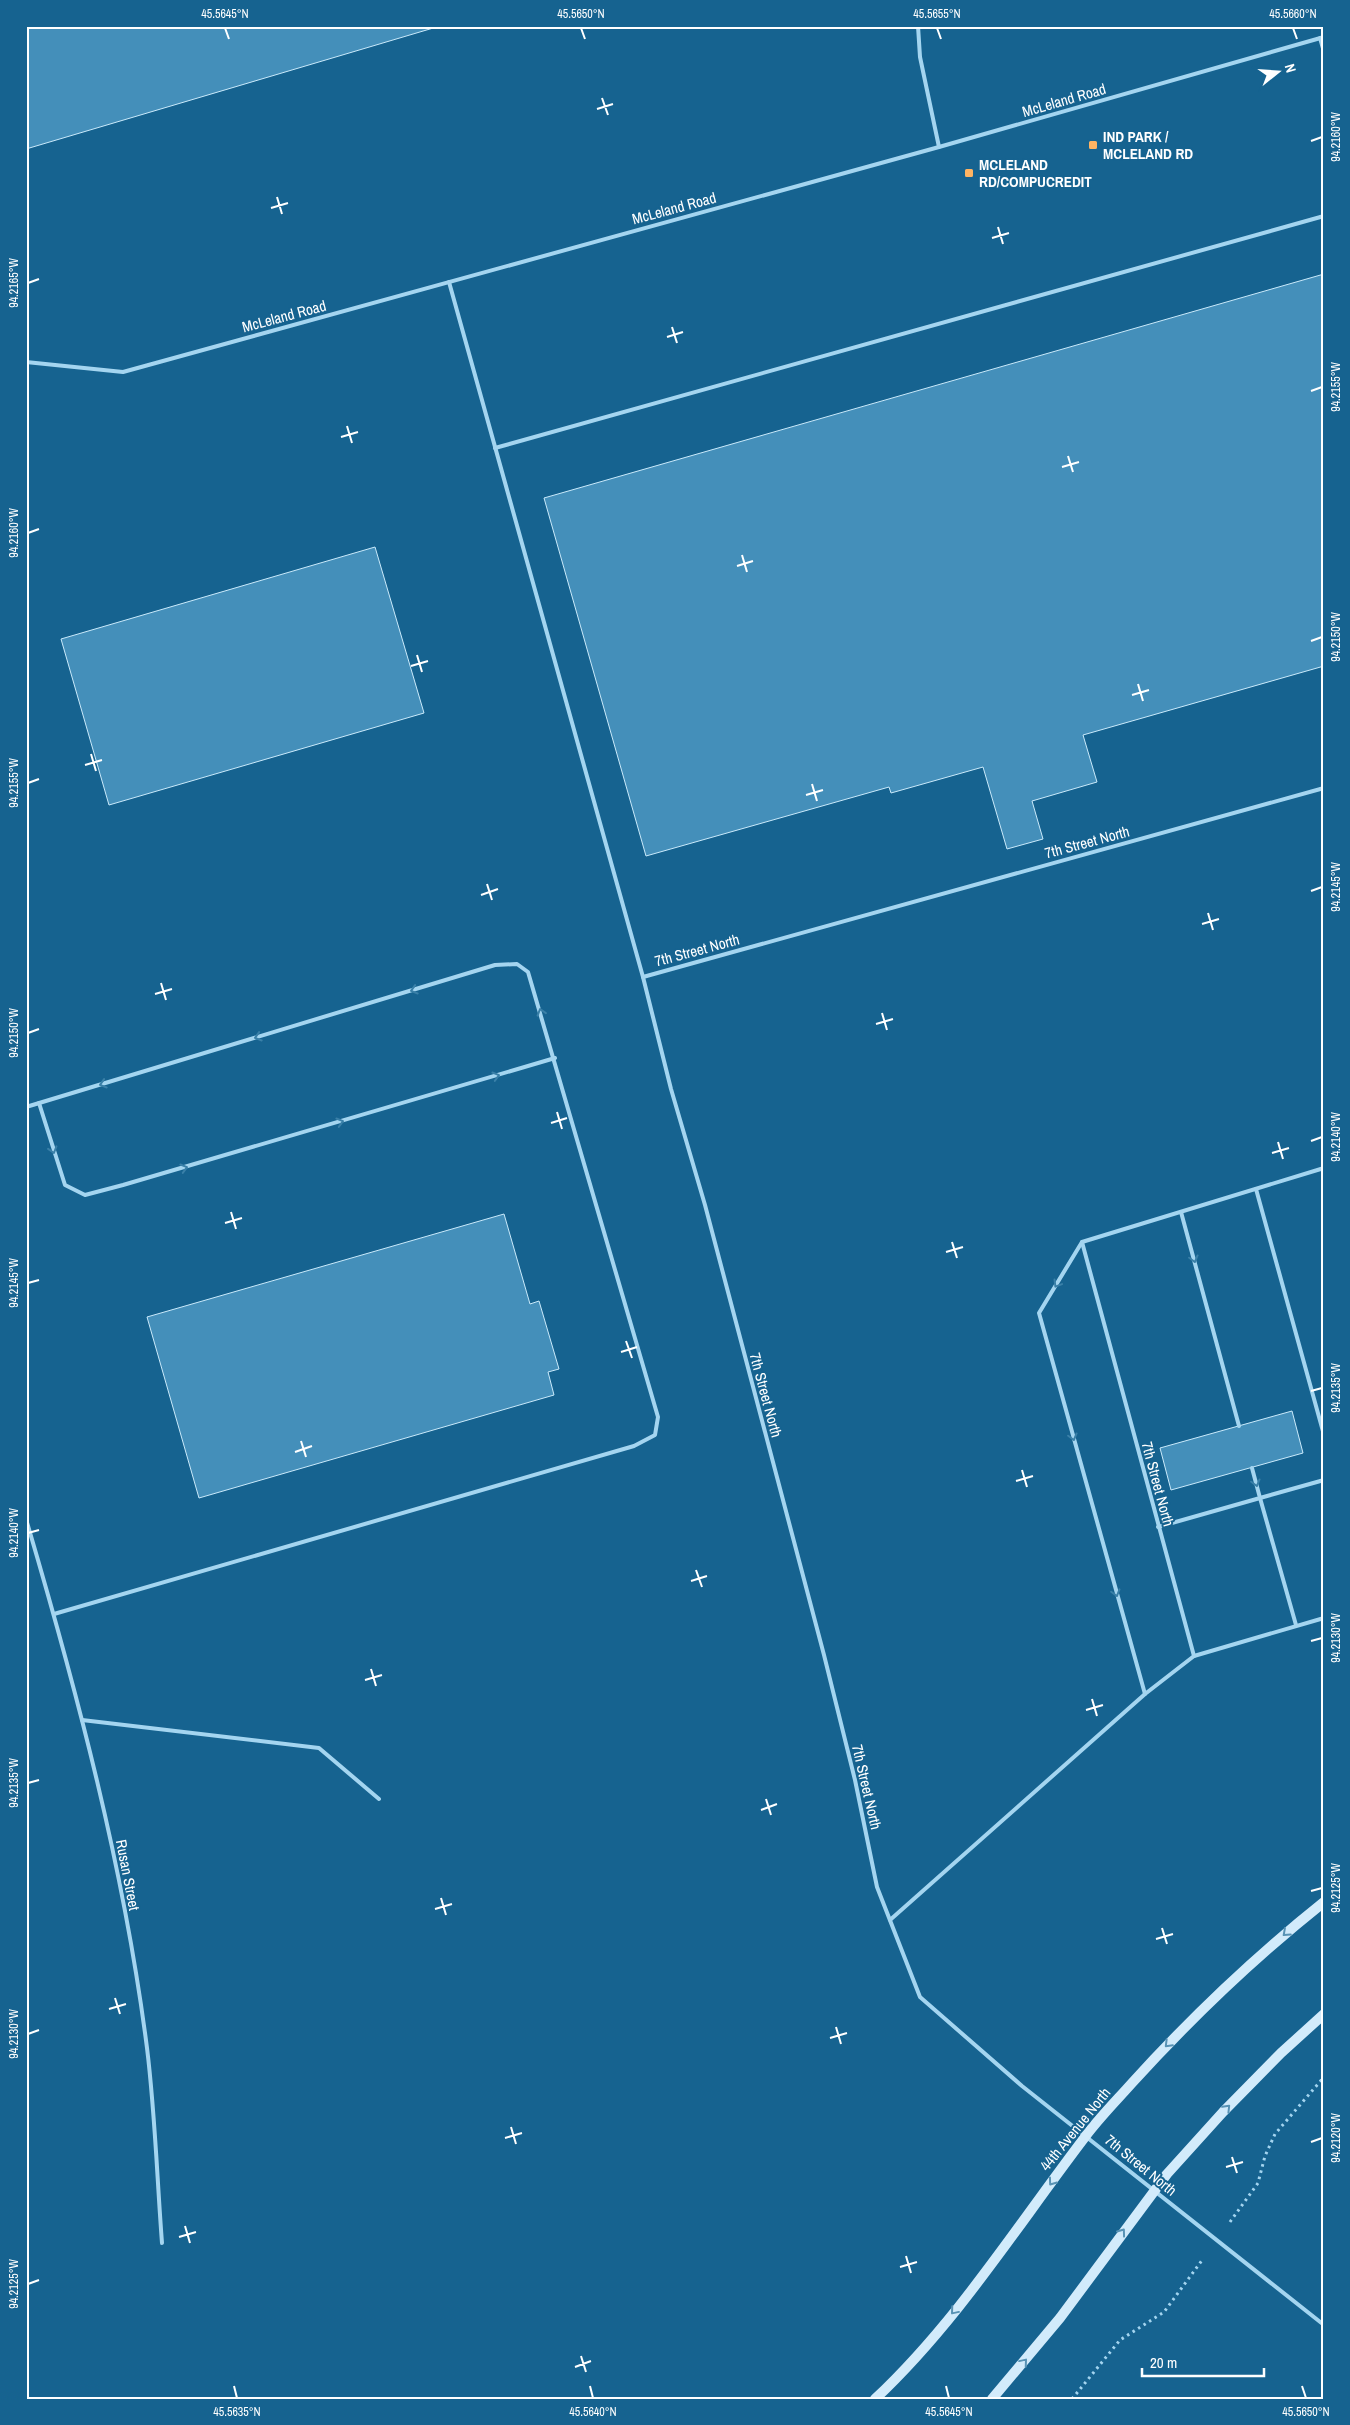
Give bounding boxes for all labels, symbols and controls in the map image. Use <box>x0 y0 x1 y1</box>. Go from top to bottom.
text: 45.5645°N <box>201 6 249 22</box>
text: 45.5650°N <box>557 6 605 22</box>
text: 45.5655°N <box>913 6 961 22</box>
text: 45.5660°N <box>1269 6 1317 22</box>
north arrow <box>1252 48 1302 98</box>
text: N <box>1281 62 1300 75</box>
street label: McLeland Road <box>1020 78 1108 122</box>
text: 94.2160°W <box>1328 111 1344 162</box>
place label: IND PARK / MCLELAND RD <box>1103 126 1193 164</box>
marker: IND PARK / MCLELAND RD <box>1087 139 1099 151</box>
place label: MCLELAND RD/COMPUCREDIT <box>979 154 1092 192</box>
marker: MCLELAND RD/COMPUCREDIT <box>963 167 975 179</box>
street label: McLeland Road <box>630 187 718 229</box>
text: 94.2165°W <box>6 257 22 308</box>
street label: McLeland Road <box>240 295 328 337</box>
text: 94.2155°W <box>1328 361 1344 412</box>
text: 94.2160°W <box>6 507 22 558</box>
text: 94.2150°W <box>1328 611 1344 662</box>
text: 94.2155°W <box>6 757 22 808</box>
street label: 7th Street North <box>1042 821 1132 863</box>
text: 94.2145°W <box>1328 861 1344 912</box>
street label: 7th Street North <box>652 929 742 971</box>
one-way arrow <box>410 984 418 994</box>
text: 94.2150°W <box>6 1007 22 1058</box>
one-way arrow <box>536 1008 546 1016</box>
one-way arrow <box>255 1031 263 1041</box>
one-way arrow <box>491 1071 499 1081</box>
one-way arrow <box>99 1078 107 1088</box>
text: 94.2140°W <box>1328 1111 1344 1162</box>
one-way arrow <box>335 1117 344 1127</box>
one-way arrow <box>48 1145 58 1153</box>
one-way arrow <box>179 1163 188 1173</box>
one-way arrow <box>1188 1254 1198 1262</box>
text: 94.2145°W <box>6 1257 22 1308</box>
one-way arrow <box>1053 1278 1063 1287</box>
street label: 7th Street North <box>745 1350 787 1440</box>
text: 94.2135°W <box>1328 1362 1344 1413</box>
one-way arrow <box>1067 1432 1078 1441</box>
street label: 7th Street North <box>1137 1439 1179 1529</box>
one-way arrow <box>1250 1478 1261 1487</box>
text: 94.2140°W <box>6 1507 22 1558</box>
one-way arrow <box>1111 1589 1121 1597</box>
text: 94.2130°W <box>1328 1612 1344 1663</box>
street label: 7th Street North <box>847 1742 887 1832</box>
text: 94.2135°W <box>6 1757 22 1808</box>
street label: Rusan Street <box>111 1838 145 1913</box>
text: 94.2125°W <box>1328 1862 1344 1913</box>
one-way arrow <box>1282 1927 1291 1936</box>
text: 94.2130°W <box>6 2008 22 2059</box>
one-way arrow <box>1165 2039 1174 2048</box>
street label: 44th Avenue North <box>1035 2083 1115 2175</box>
one-way arrow <box>1221 2105 1230 2114</box>
text: 94.2120°W <box>1328 2112 1344 2163</box>
street label: 7th Street North <box>1101 2130 1181 2200</box>
one-way arrow <box>1049 2176 1058 2186</box>
one-way arrow <box>1117 2229 1125 2238</box>
text: 94.2125°W <box>6 2258 22 2309</box>
one-way arrow <box>950 2306 959 2315</box>
scale bar <box>1142 2345 1265 2377</box>
text: 20 m <box>1150 2352 1177 2373</box>
one-way arrow <box>1018 2358 1027 2367</box>
text: 45.5635°N <box>213 2404 261 2420</box>
text: 45.5640°N <box>569 2404 617 2420</box>
text: 45.5645°N <box>925 2404 973 2420</box>
text: 45.5650°N <box>1282 2404 1330 2420</box>

